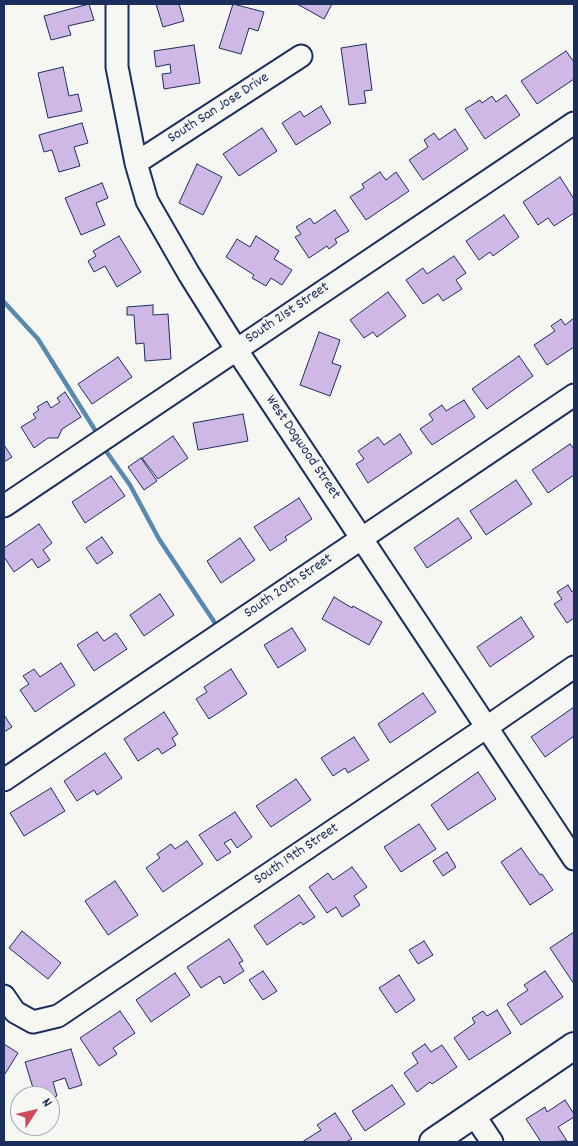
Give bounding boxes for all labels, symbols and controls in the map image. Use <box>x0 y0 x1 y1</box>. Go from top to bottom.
street label: South San Jose Drive <box>165 70 273 148</box>
street label: South 21st Street <box>243 279 333 349</box>
street label: West Dogwood Street <box>261 393 343 503</box>
street label: South 20th Street <box>241 551 337 623</box>
street label: South 19th Street <box>251 820 343 890</box>
north arrow <box>10 1086 60 1136</box>
text: N <box>36 1094 57 1112</box>

